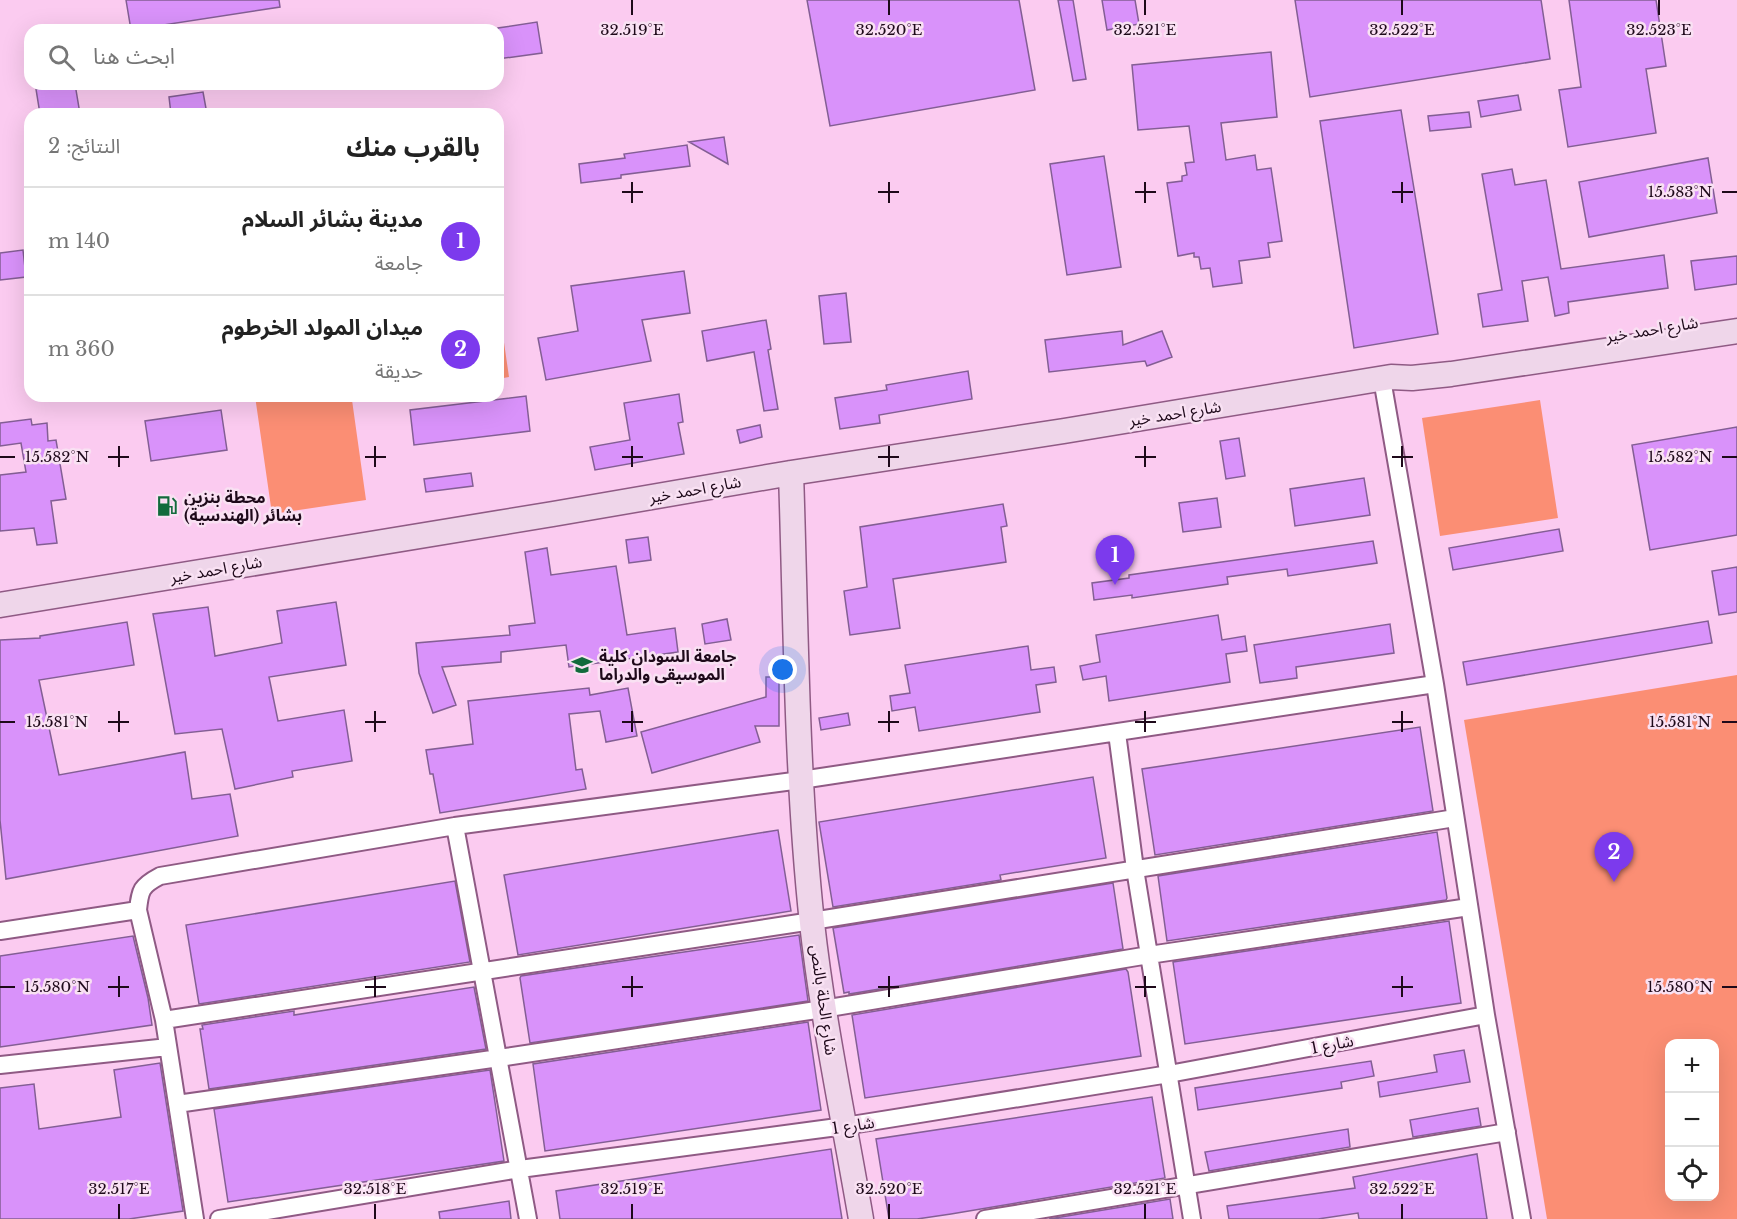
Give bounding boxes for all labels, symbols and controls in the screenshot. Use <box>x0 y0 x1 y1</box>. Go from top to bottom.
text: 32.519°E <box>600 20 664 39</box>
text: 32.520°E <box>855 20 923 39</box>
text: 32.521°E <box>1114 20 1177 39</box>
text: 32.522°E <box>1369 20 1435 39</box>
text: 32.523°E <box>1626 20 1692 39</box>
search box <box>24 24 504 90</box>
icon: search <box>45 41 78 74</box>
text: ابحث هنا <box>93 43 175 70</box>
text: بالقرب منك <box>346 131 480 163</box>
text: النتائج: 2 <box>48 134 120 158</box>
text: 15.583°N <box>1648 182 1712 201</box>
text: مدينة بشائر السلام <box>242 206 423 233</box>
text: 140 m <box>48 229 110 253</box>
text: 1 <box>456 229 465 253</box>
text: جامعة <box>375 251 423 275</box>
street label: شارع احمد خير <box>1603 312 1700 349</box>
text: ميدان المولد الخرطوم <box>222 314 423 341</box>
text: 360 m <box>48 337 115 361</box>
text: 2 <box>454 337 467 361</box>
text: حديقة <box>375 359 423 383</box>
street label: شارع احمد خير <box>1126 396 1223 433</box>
text: 15.582°N <box>25 447 89 466</box>
text: 15.582°N <box>1648 447 1712 466</box>
street label: شارع احمد خير <box>646 471 743 510</box>
place label: محطة بنزين بشائر (الهندسية) <box>184 487 302 525</box>
fuel station icon: محطة بنزين بشائر (الهندسية) <box>155 494 179 518</box>
pin: 1 <box>1096 536 1134 585</box>
street label: شارع احمد خير <box>167 551 264 590</box>
place label: جامعة السودان كلية الموسيقى والدراما <box>599 646 736 684</box>
school or university icon: جامعة السودان كلية الموسيقى والدراما <box>570 653 594 677</box>
your location <box>768 655 797 684</box>
text: 15.581°N <box>26 712 88 731</box>
text: 15.581°N <box>1649 712 1711 731</box>
pin: 2 <box>1594 832 1634 882</box>
street label: شارع الحلة بالنص <box>803 943 842 1057</box>
text: 15.580°N <box>24 977 90 996</box>
text: 15.580°N <box>1647 977 1713 996</box>
street label: شارع 1 <box>1309 1030 1356 1061</box>
map controls <box>1665 1039 1719 1201</box>
button: + <box>1665 1039 1719 1093</box>
button: − <box>1665 1093 1719 1147</box>
street label: شارع 1 <box>830 1112 876 1141</box>
button: locate <box>1665 1147 1719 1201</box>
text: 32.517°E <box>88 1179 150 1198</box>
text: 32.518°E <box>344 1179 407 1198</box>
text: 32.519°E <box>600 1179 664 1198</box>
text: 32.520°E <box>855 1179 923 1198</box>
text: 32.521°E <box>1114 1179 1177 1198</box>
text: 32.522°E <box>1369 1179 1435 1198</box>

